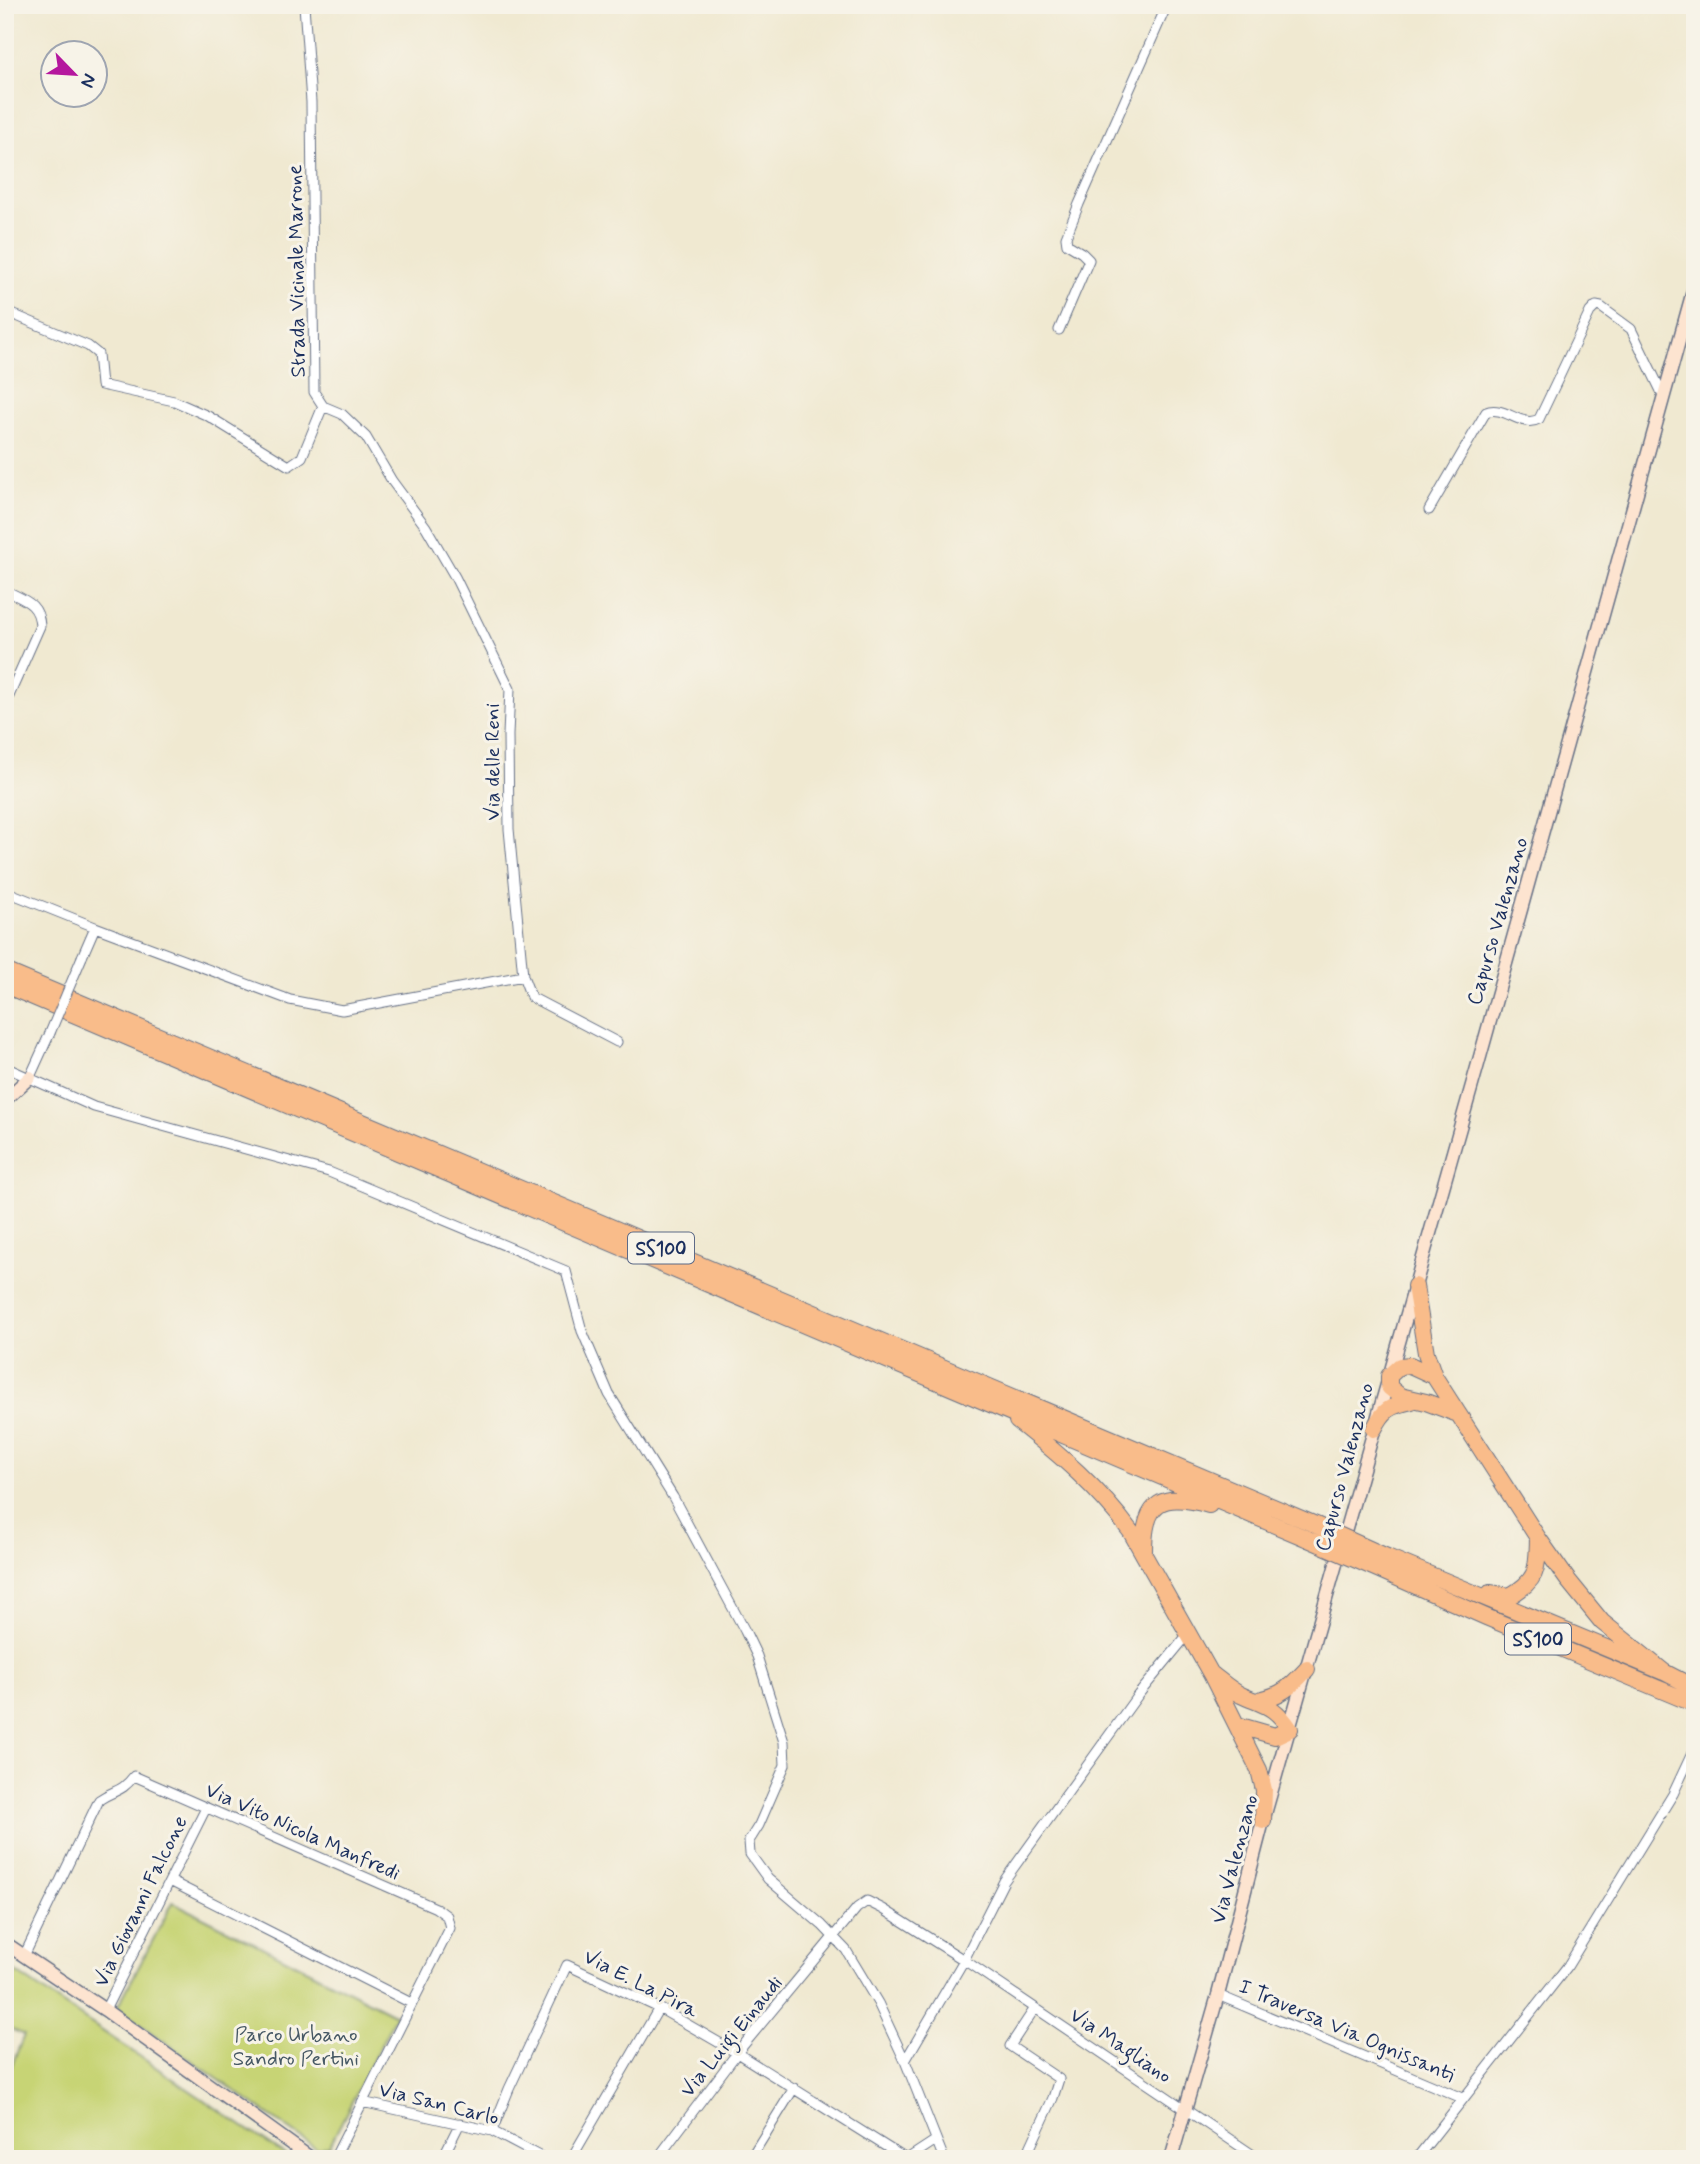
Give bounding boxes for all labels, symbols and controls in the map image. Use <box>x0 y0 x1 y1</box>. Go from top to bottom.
north arrow <box>38 38 108 108</box>
text: N <box>74 70 102 92</box>
street label: Strada Vicinale Marrone <box>281 164 313 378</box>
street label: Via delle Reni <box>479 703 507 821</box>
street label: Capurso Valenzano <box>1461 834 1535 1008</box>
road number: SS100 <box>628 1232 694 1264</box>
street label: Capurso Valenzano <box>1309 1380 1381 1555</box>
road number: SS100 <box>1505 1624 1571 1654</box>
street label: Via Vito Nicola Manfredi <box>201 1776 405 1888</box>
street label: Via Valenzano <box>1204 1792 1266 1927</box>
street label: Via Giovanni Falcone <box>87 1811 194 1992</box>
street label: Via E. La Pira <box>579 1943 703 2025</box>
street label: Via Luigi Einaudi <box>674 1970 791 2105</box>
street label: I Traversa Via Ognissanti <box>1234 1973 1459 2089</box>
street label: Via Magliano <box>1063 2001 1177 2092</box>
park label: Parco Urbano Sandro Pertini <box>233 2021 359 2073</box>
street label: Via San Carlo <box>376 2076 502 2132</box>

